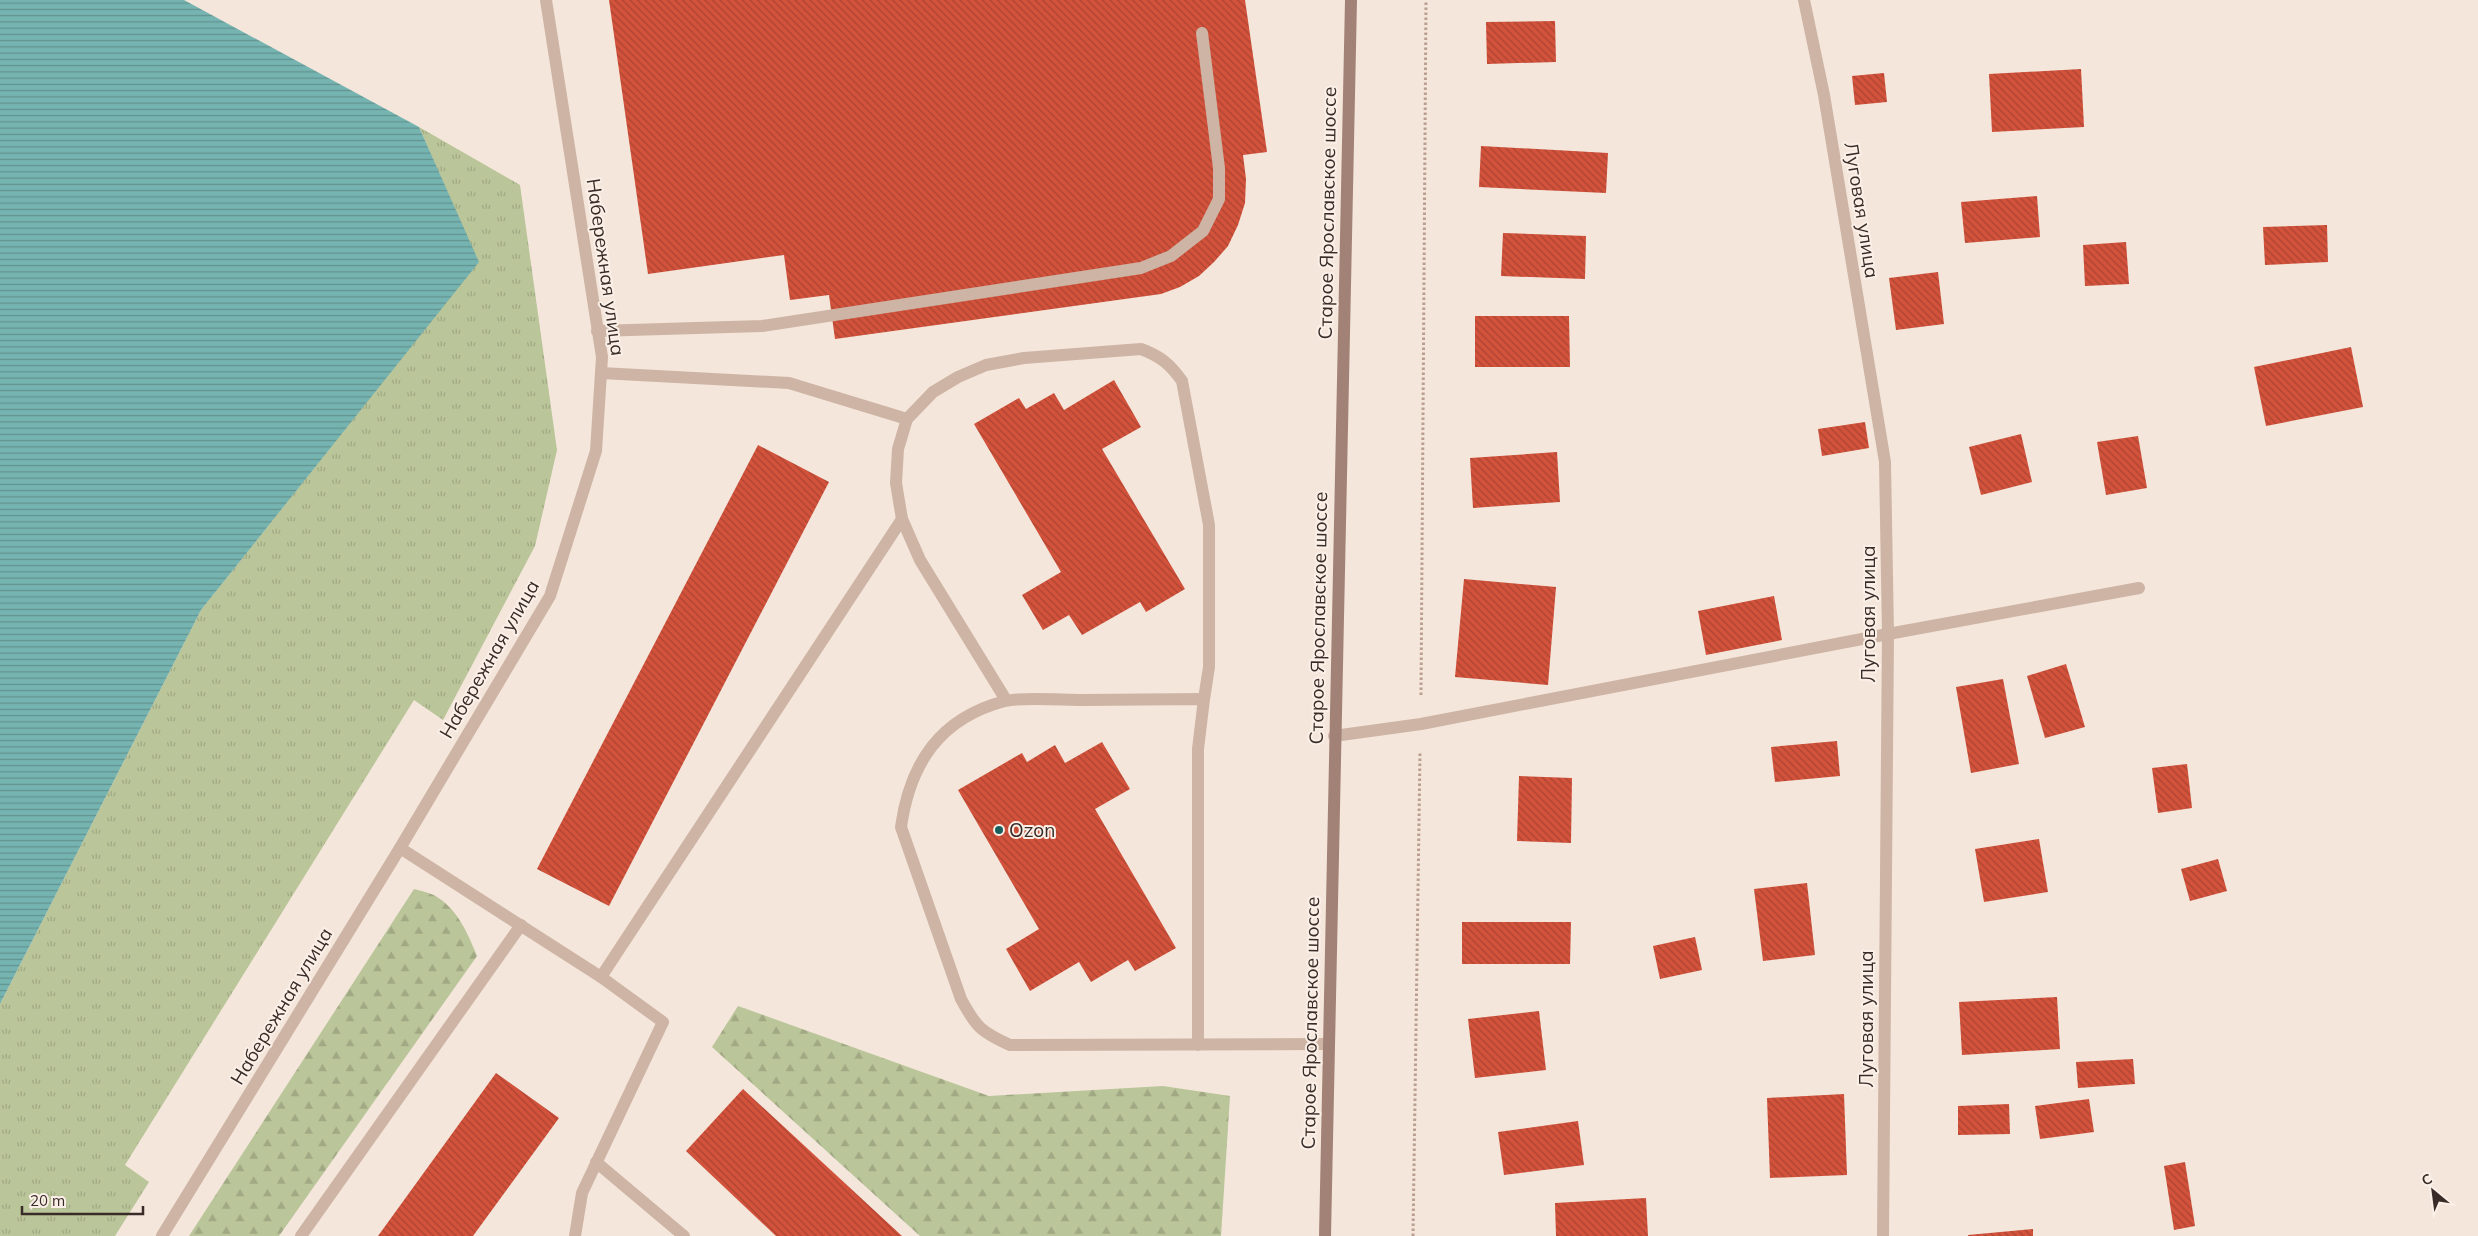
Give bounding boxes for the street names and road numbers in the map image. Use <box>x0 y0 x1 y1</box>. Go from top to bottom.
street label: Старое Ярославское шоссе <box>1313 87 1341 339</box>
street label: Луговая улица <box>1839 140 1885 280</box>
street label: Набережная улица <box>582 177 630 357</box>
street label: Старое Ярославское шоссе <box>1304 492 1332 744</box>
street label: Луговая улица <box>1856 545 1880 683</box>
street label: Набережная улица <box>434 576 544 742</box>
street label: Старое Ярославское шоссе <box>1296 897 1324 1149</box>
street label: Набережная улица <box>225 923 337 1089</box>
street label: Луговая улица <box>1854 950 1878 1088</box>

